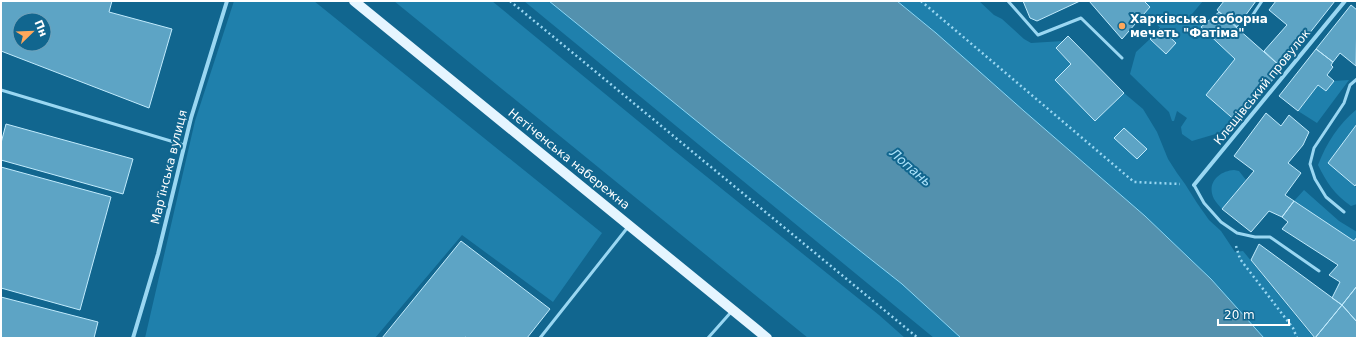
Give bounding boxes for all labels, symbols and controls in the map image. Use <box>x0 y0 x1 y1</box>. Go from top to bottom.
north arrow <box>12 12 52 52</box>
place label: Харківська соборна мечеть "Фатіма" <box>1130 12 1268 40</box>
text: Пн <box>31 18 50 39</box>
marker: Харківська соборна мечеть "Фатіма" <box>1117 21 1127 31</box>
street label: Клещівський провулок <box>1211 26 1313 148</box>
street label: Нетіченська набережна <box>505 106 633 212</box>
street label: Мар’їнська вулиця <box>148 108 190 226</box>
water label: Лопань <box>886 145 935 190</box>
scale bar <box>1218 301 1289 327</box>
text: 20 m <box>1224 308 1255 322</box>

